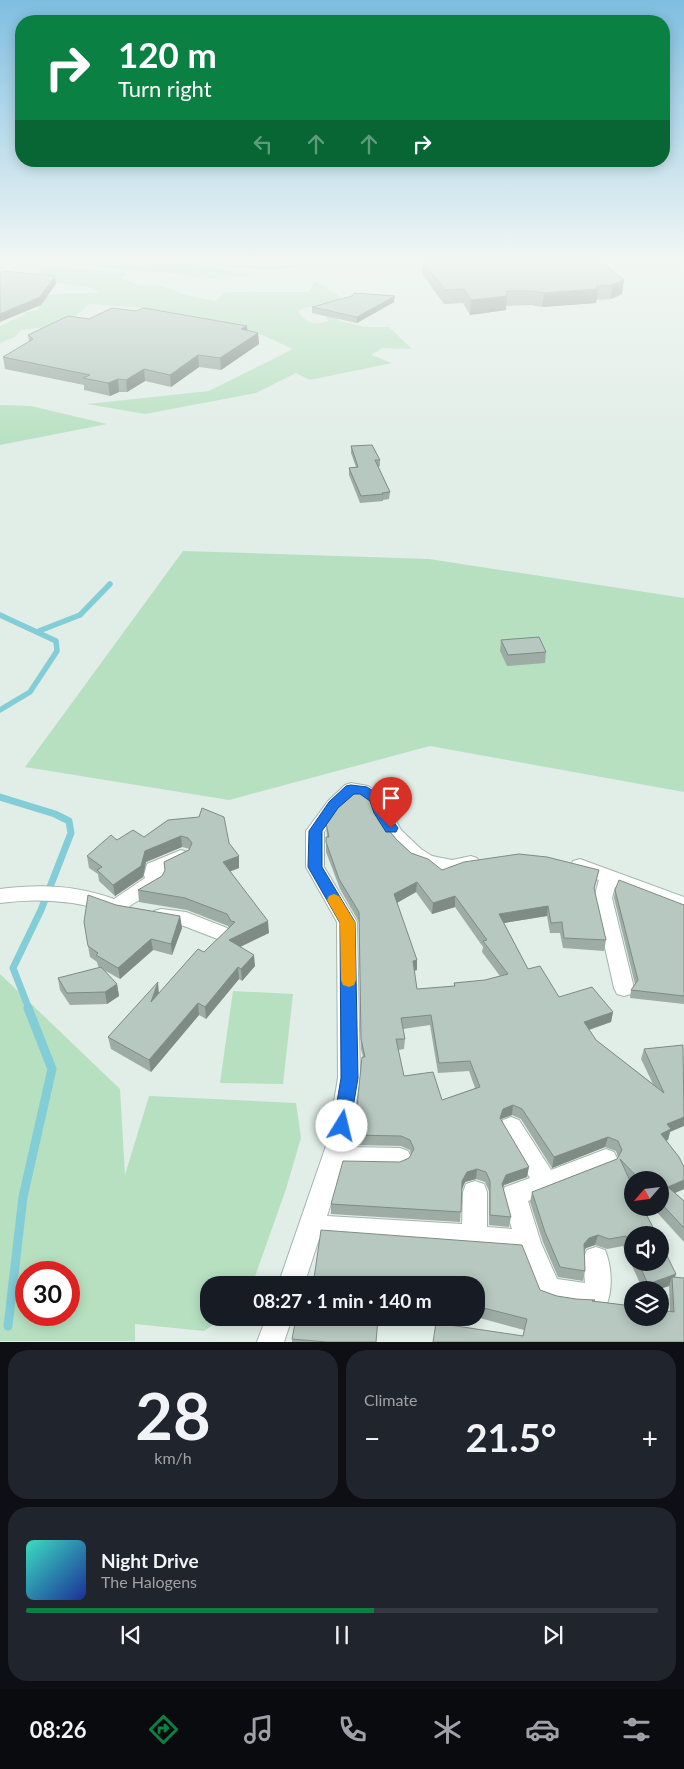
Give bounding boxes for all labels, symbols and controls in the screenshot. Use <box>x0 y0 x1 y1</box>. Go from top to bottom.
text: 120 m <box>118 33 217 75</box>
icon: right <box>35 35 100 100</box>
text: Turn right <box>118 75 212 102</box>
icon: left <box>249 130 277 158</box>
icon: ahead <box>302 130 330 158</box>
icon: ahead <box>355 130 383 158</box>
icon: right <box>408 130 436 158</box>
pin <box>370 777 412 828</box>
icon: arrive <box>377 784 405 812</box>
position arrow <box>315 1099 367 1151</box>
north arrow <box>624 1171 669 1216</box>
map controls <box>624 1171 669 1326</box>
button: sound <box>624 1226 669 1271</box>
speed limit sign: 30 <box>15 1261 80 1326</box>
button: layers <box>624 1281 669 1326</box>
text: 08:27 · 1 min · 140 m <box>253 1289 432 1312</box>
text: 28 <box>135 1376 211 1454</box>
text: Climate <box>364 1390 417 1409</box>
text: 21.5° <box>466 1414 556 1460</box>
text: − <box>364 1421 380 1455</box>
text: + <box>642 1421 658 1455</box>
text: km/h <box>154 1448 192 1467</box>
text: Night Drive <box>101 1549 199 1572</box>
text: The Halogens <box>101 1572 197 1591</box>
icon: previous <box>117 1621 145 1649</box>
icon: pause <box>328 1621 356 1649</box>
icon: next <box>539 1621 567 1649</box>
icon: directions <box>146 1712 181 1747</box>
icon: music <box>241 1712 276 1747</box>
icon: phone <box>335 1712 370 1747</box>
icon: climate <box>430 1712 465 1747</box>
icon: car <box>525 1712 560 1747</box>
icon: filters <box>619 1712 654 1747</box>
text: 08:26 <box>30 1716 87 1743</box>

